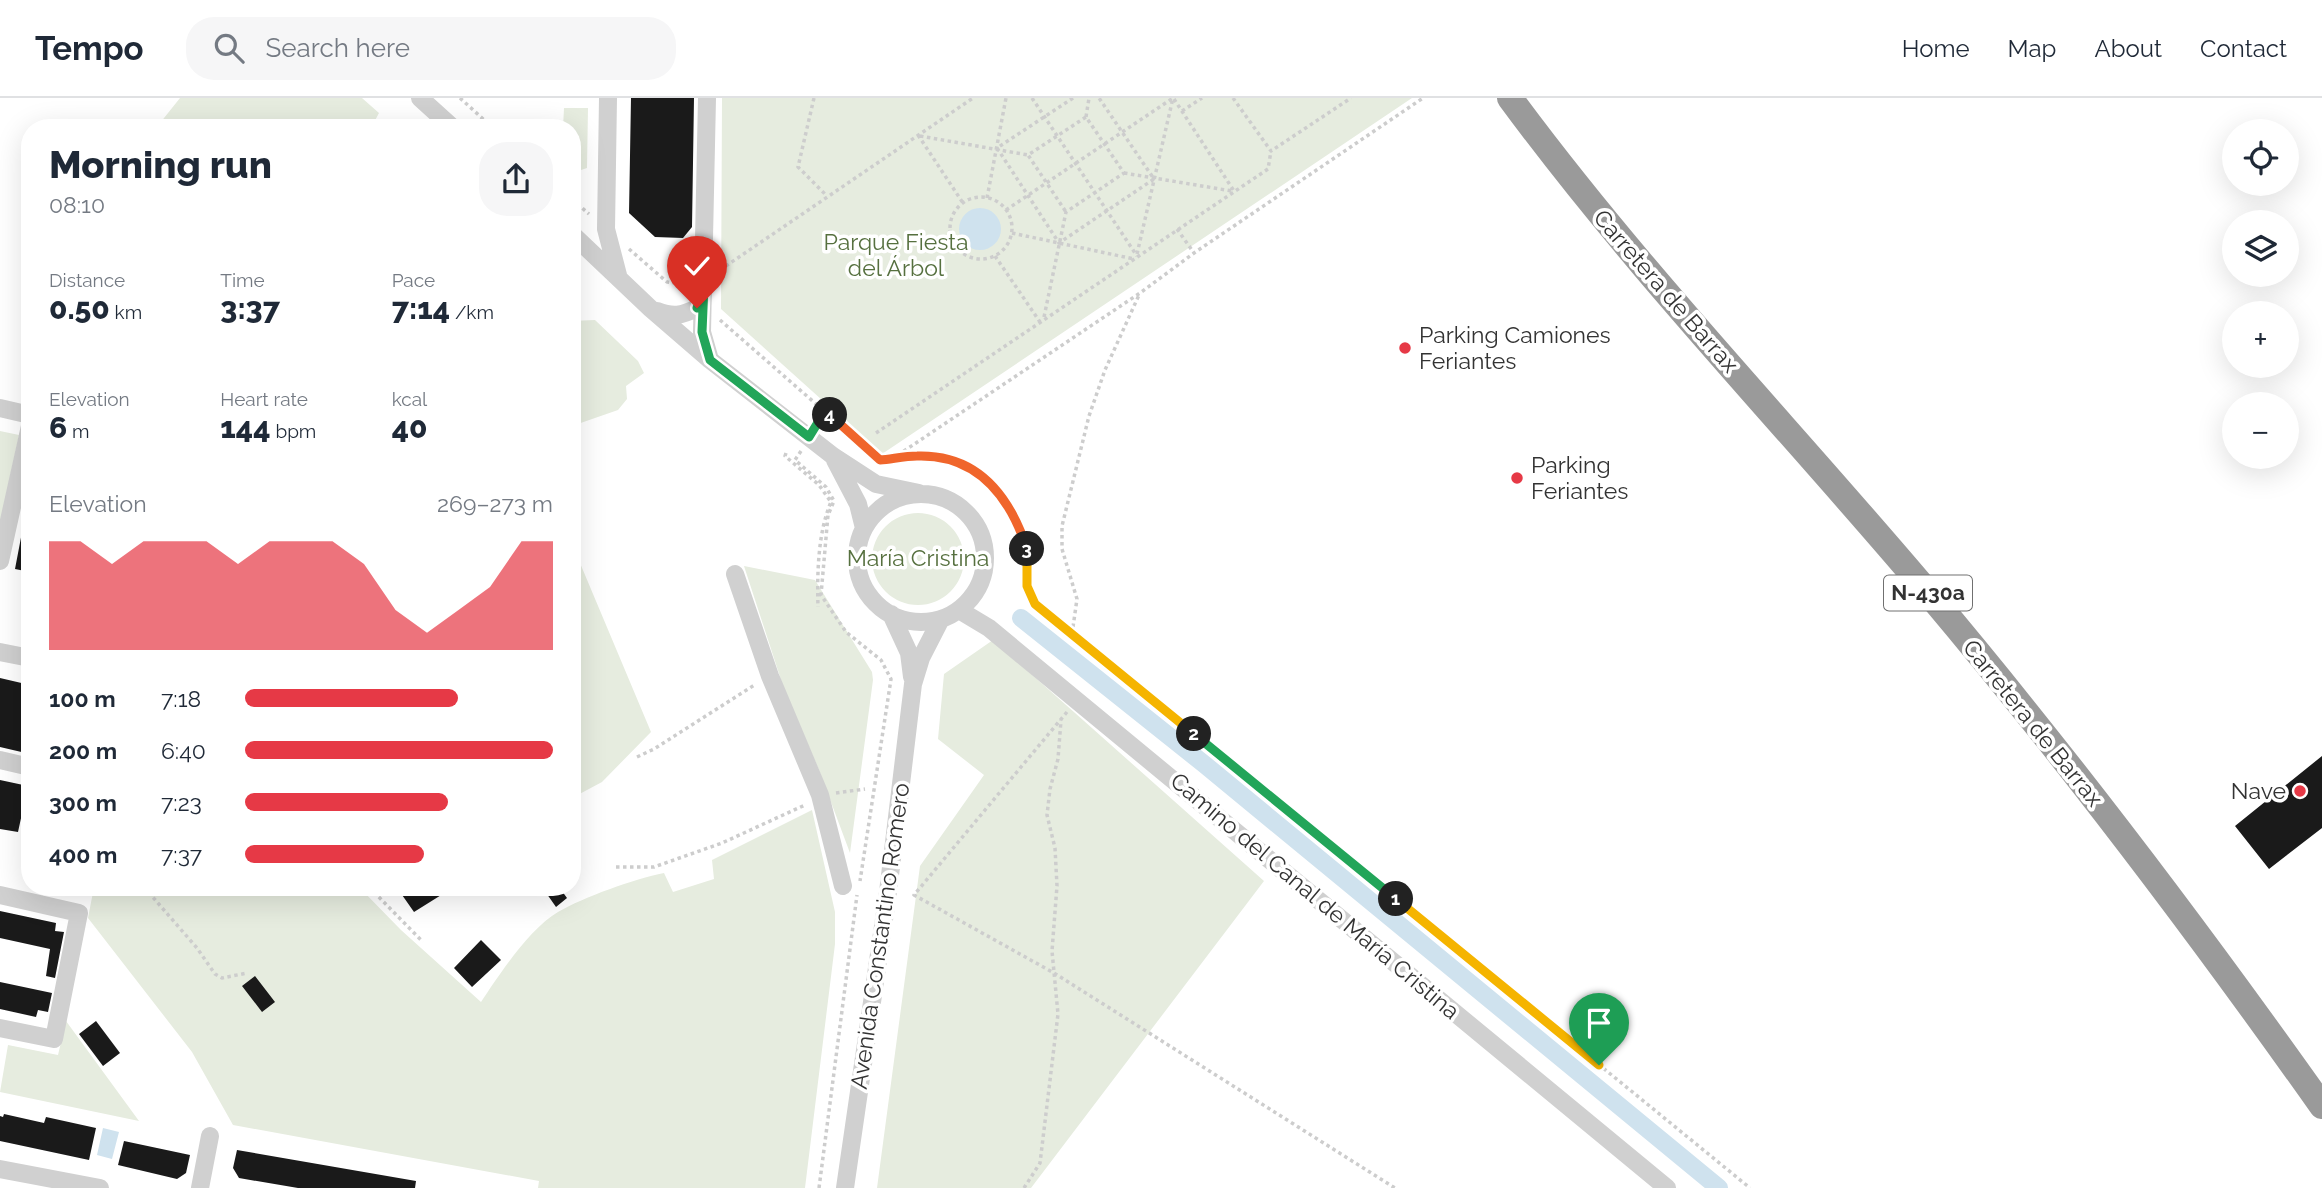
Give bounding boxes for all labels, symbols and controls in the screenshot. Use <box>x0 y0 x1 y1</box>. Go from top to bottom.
search box <box>186 17 676 80</box>
text: Tempo <box>35 29 144 68</box>
icon: search <box>210 29 248 67</box>
text: Search here <box>266 33 410 63</box>
text: Home <box>1902 34 1970 63</box>
text: Map <box>2008 34 2056 63</box>
text: About <box>2094 34 2162 63</box>
text: Contact <box>2200 34 2287 63</box>
map controls <box>2222 119 2299 469</box>
button: locate <box>2222 119 2299 196</box>
text: Morning run <box>49 142 272 187</box>
button: share <box>479 142 553 216</box>
text: 08:10 <box>49 191 105 218</box>
street label: Carretera de Barrax <box>1588 204 1745 378</box>
button: layers <box>2222 210 2299 287</box>
park label: Parque Fiesta del Árbol <box>823 228 969 281</box>
pin <box>667 236 727 308</box>
icon: check <box>678 247 716 285</box>
text: Distance <box>49 269 125 291</box>
text: Time <box>220 269 265 291</box>
text: Pace <box>392 269 435 291</box>
text: 0.50 <box>49 291 110 326</box>
text: 3:37 <box>220 291 280 326</box>
text: 7:14 <box>392 291 450 326</box>
text: km <box>110 301 142 323</box>
text: /km <box>450 301 494 323</box>
button: + <box>2222 301 2299 378</box>
place label: Parking Camiones Feriantes <box>1419 321 1611 374</box>
marker: Parking Camiones Feriantes <box>1397 340 1413 356</box>
text: Elevation <box>49 388 130 410</box>
text: Heart rate <box>220 388 308 410</box>
text: kcal <box>392 388 427 410</box>
button: − <box>2222 392 2299 469</box>
pin: 4 <box>812 398 848 432</box>
text: 4 <box>824 403 835 425</box>
text: 6 <box>49 410 67 445</box>
text: 144 <box>220 410 271 445</box>
text: 40 <box>392 410 427 445</box>
text: m <box>67 420 90 442</box>
text: bpm <box>271 420 316 442</box>
place label: Parking Feriantes <box>1531 451 1628 504</box>
marker: Parking Feriantes <box>1509 470 1525 486</box>
text: Elevation <box>49 490 147 517</box>
text: 269–273 m <box>437 490 553 517</box>
pin: 3 <box>1010 532 1044 566</box>
text: 3 <box>1021 537 1032 559</box>
park label: María Cristina <box>847 544 989 571</box>
road number: N-430a <box>1884 575 1972 610</box>
street label: Carretera de Barrax <box>1958 634 2109 812</box>
text: 100 m <box>49 685 116 712</box>
text: 7:18 <box>161 685 201 712</box>
pin: 2 <box>1176 716 1212 752</box>
text: 2 <box>1188 722 1199 744</box>
text: 200 m <box>49 737 117 764</box>
text: 6:40 <box>161 737 206 764</box>
street label: Camino del Canal de María Cristina <box>1165 767 1465 1024</box>
place label: Nave <box>2231 777 2286 804</box>
street label: Avenida Constantino Romero <box>845 781 914 1091</box>
marker: Nave <box>2292 783 2308 799</box>
text: 300 m <box>49 789 117 816</box>
text: 7:23 <box>161 789 202 816</box>
text: 400 m <box>49 841 117 868</box>
text: 7:37 <box>161 841 202 868</box>
pin: 1 <box>1378 882 1414 916</box>
text: 1 <box>1391 887 1400 909</box>
pin <box>1569 993 1629 1065</box>
icon: arrive <box>1580 1004 1618 1042</box>

